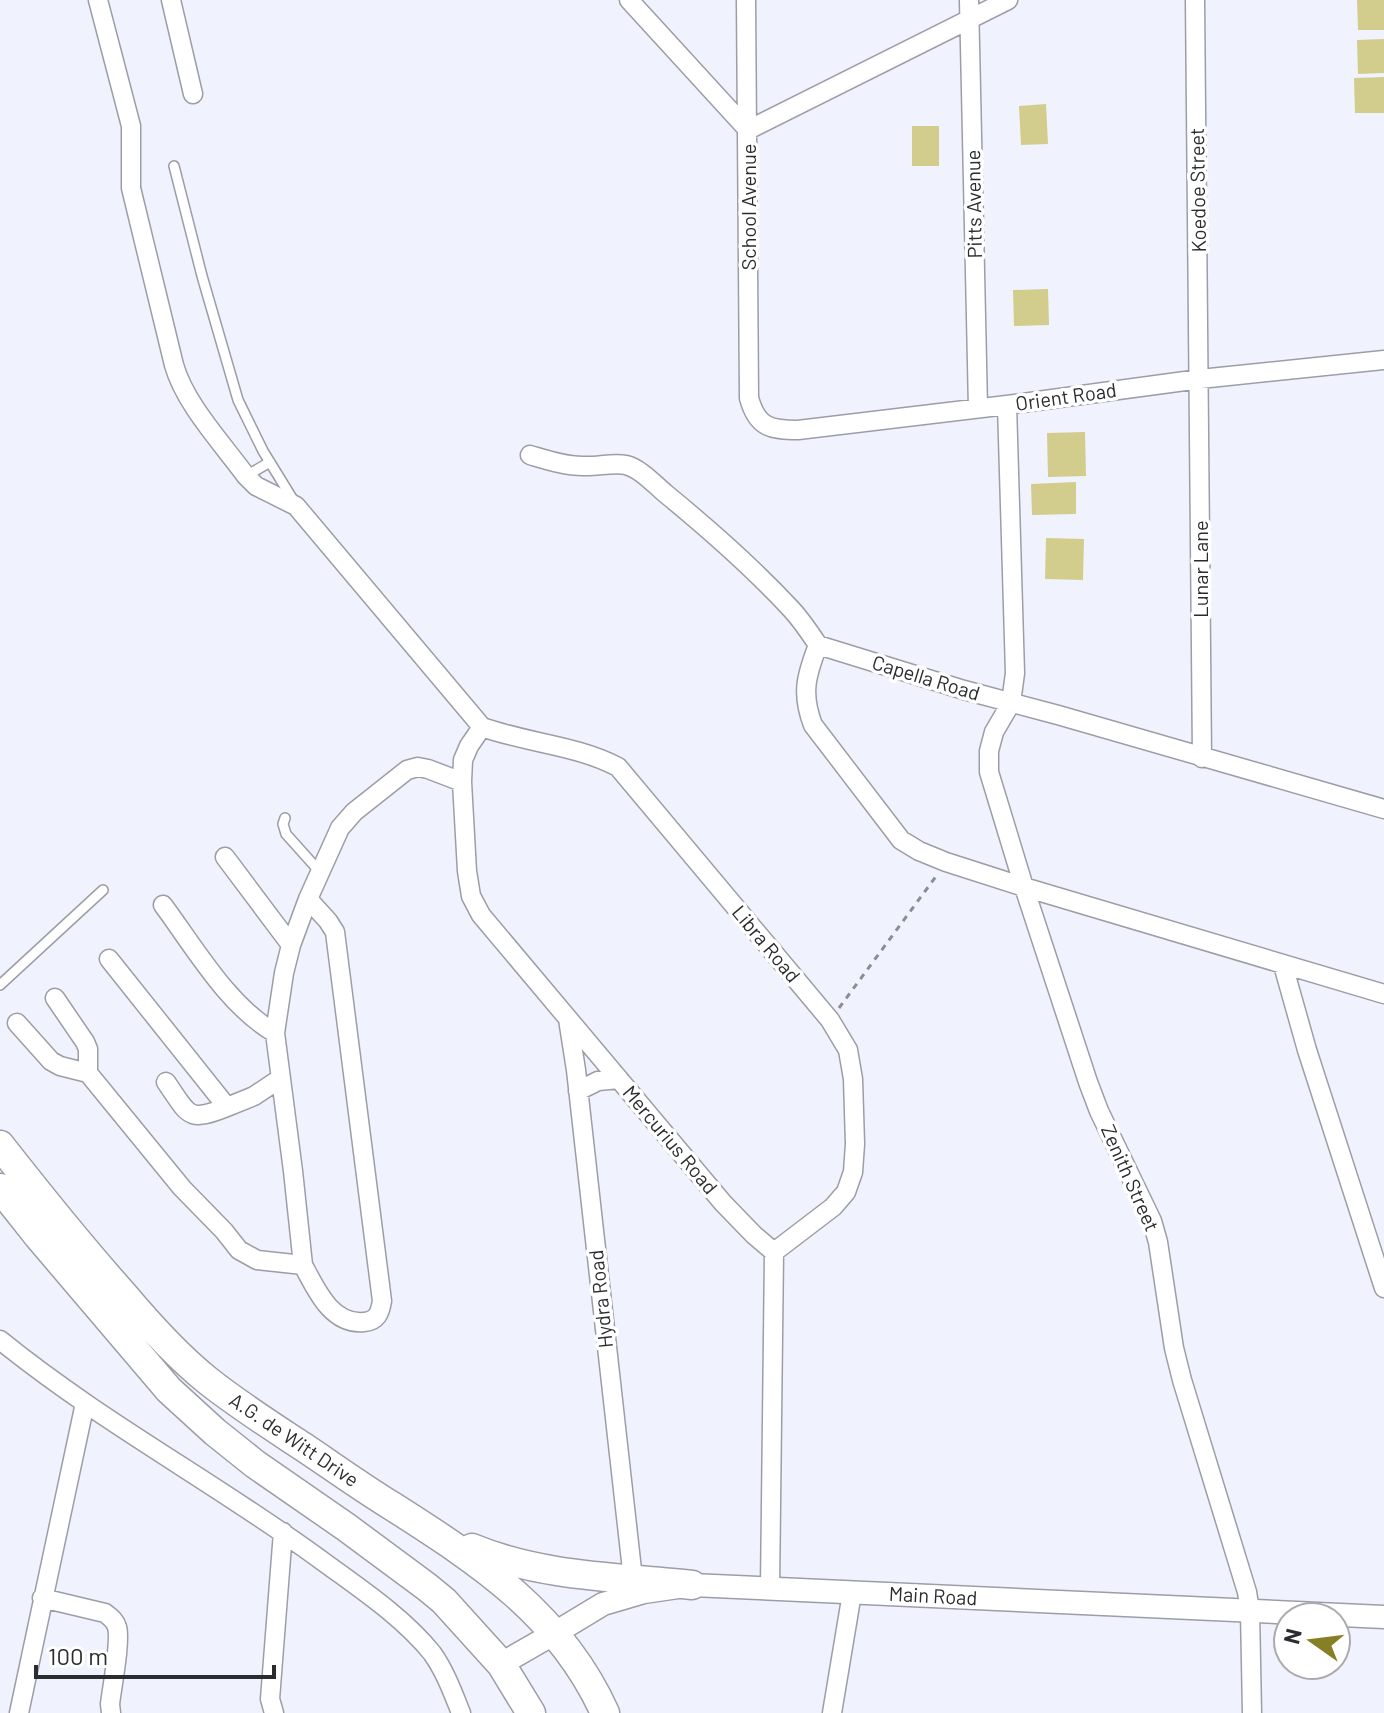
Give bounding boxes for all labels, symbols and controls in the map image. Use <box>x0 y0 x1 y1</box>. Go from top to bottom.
street label: Koedoe Street <box>1184 128 1210 252</box>
street label: School Avenue <box>736 144 760 270</box>
street label: Pitts Avenue <box>960 149 986 259</box>
street label: Orient Road <box>1014 377 1118 415</box>
street label: Lunar Lane <box>1188 520 1212 618</box>
street label: Capella Road <box>870 649 983 705</box>
street label: Libra Road <box>728 900 806 987</box>
street label: Mercurius Road <box>618 1080 723 1198</box>
street label: Zenith Street <box>1097 1121 1165 1235</box>
street label: Hydra Road <box>583 1249 617 1349</box>
street label: A.G. de Witt Drive <box>225 1387 364 1491</box>
street label: Main Road <box>888 1581 978 1609</box>
north arrow <box>1272 1601 1352 1681</box>
text: N <box>1277 1626 1306 1646</box>
scale bar <box>36 1629 274 1679</box>
text: 100 m <box>48 1641 108 1670</box>

